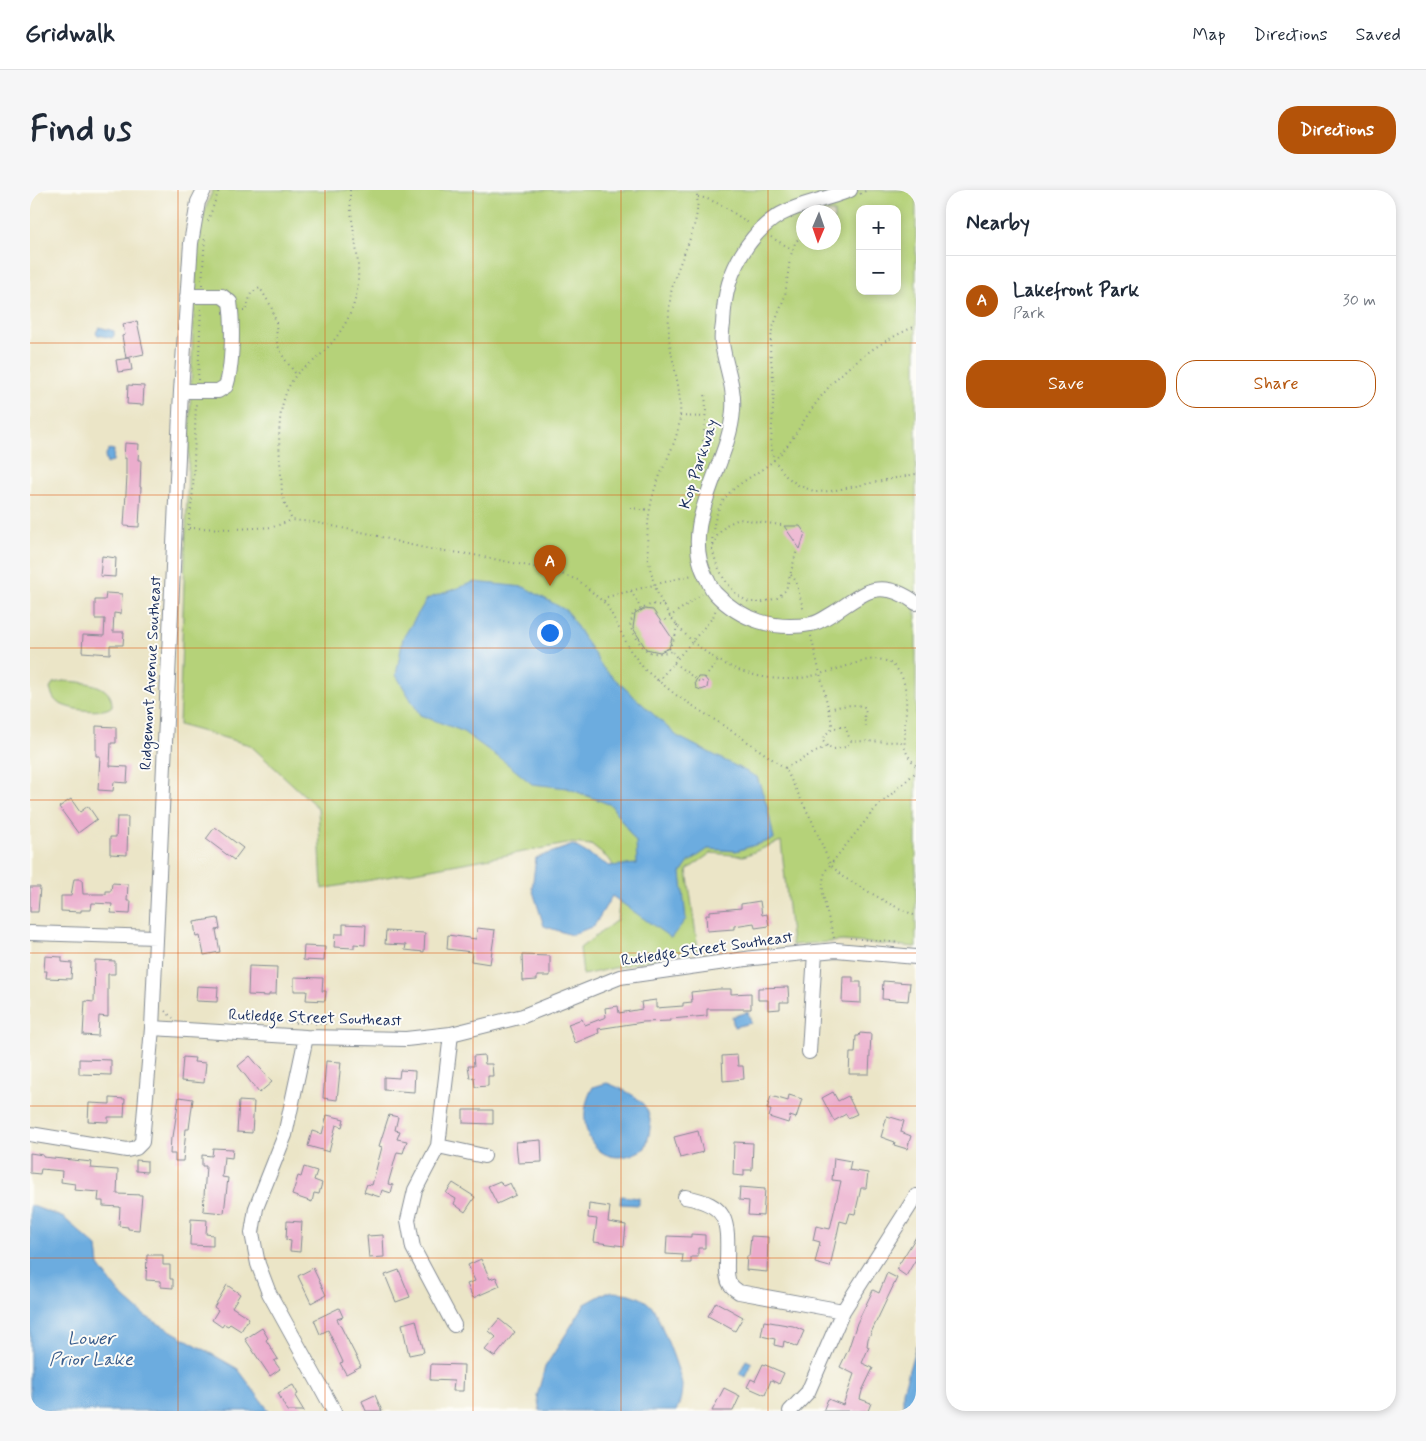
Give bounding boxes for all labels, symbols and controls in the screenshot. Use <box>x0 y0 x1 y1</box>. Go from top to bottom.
text: Gridwalk <box>25 19 115 50</box>
text: Map <box>1193 23 1226 47</box>
text: Directions <box>1254 23 1328 47</box>
text: Saved <box>1356 23 1401 47</box>
button: Directions <box>1278 106 1396 154</box>
text: Find us <box>30 107 132 153</box>
north arrow <box>796 205 841 250</box>
map controls <box>856 205 901 295</box>
button: + <box>856 205 901 250</box>
text: Nearby <box>966 209 1030 237</box>
button: − <box>856 250 901 295</box>
text: Lakefront Park <box>1013 278 1139 303</box>
text: A <box>977 290 987 311</box>
text: 30 m <box>1343 290 1376 311</box>
text: Park <box>1013 303 1045 324</box>
button: Save <box>966 360 1166 408</box>
button: Share <box>1176 360 1376 408</box>
street label: Kop Parkway <box>675 416 723 512</box>
pin: A <box>534 545 566 586</box>
street label: Ridgemont Avenue Southeast <box>135 575 168 771</box>
your location <box>537 620 563 646</box>
street label: Rutledge Street Southeast <box>620 927 794 972</box>
street label: Rutledge Street Southeast <box>228 1004 402 1033</box>
water label: Lower Prior Lake <box>49 1327 134 1372</box>

